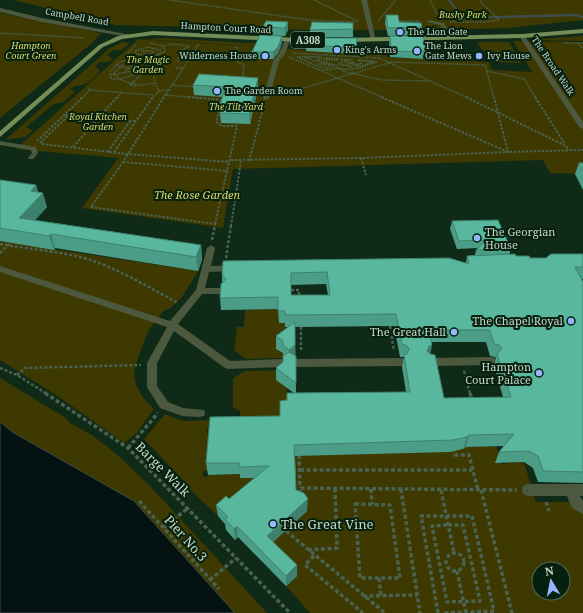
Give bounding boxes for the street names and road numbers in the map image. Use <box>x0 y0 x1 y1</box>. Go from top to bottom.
street label: Campbell Road <box>44 4 110 29</box>
street label: Hampton Court Road <box>180 19 272 36</box>
road number: A308 <box>291 32 325 48</box>
street label: The Broad Walk <box>529 34 578 98</box>
street label: Barge Walk <box>132 438 195 501</box>
street label: Pier No.3 <box>160 511 212 565</box>

